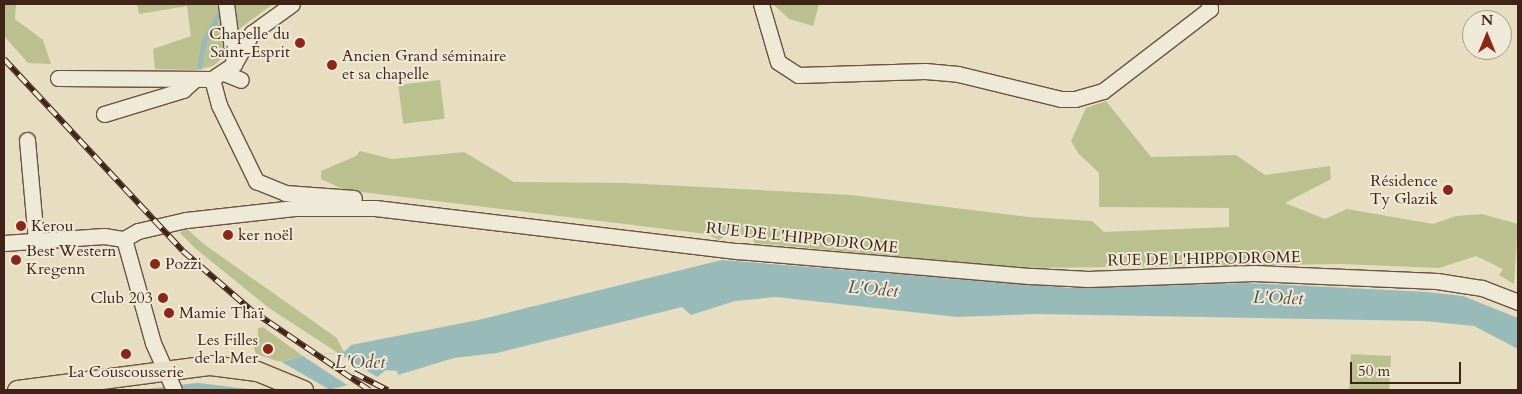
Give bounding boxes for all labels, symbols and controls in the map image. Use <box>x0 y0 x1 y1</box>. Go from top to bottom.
north arrow <box>1462 10 1512 60</box>
text: N <box>1481 11 1493 30</box>
place label: Chapelle du Saint-Esprit <box>209 24 290 62</box>
marker: Chapelle du Saint-Esprit <box>294 37 306 49</box>
place label: Ancien Grand séminaire et sa chapelle <box>342 46 507 84</box>
marker: Ancien Grand séminaire et sa chapelle <box>326 59 338 71</box>
place label: Résidence Ty Glazik <box>1370 171 1438 209</box>
marker: Résidence Ty Glazik <box>1442 184 1454 196</box>
place label: Kerou <box>31 216 73 236</box>
street label: RUE DE L'HIPPODROME <box>705 218 899 258</box>
marker: Kerou <box>15 220 27 232</box>
place label: ker noël <box>238 225 293 245</box>
marker: ker noël <box>222 229 234 241</box>
place label: Best Western Kregenn <box>26 241 116 279</box>
street label: RUE DE L'HIPPODROME <box>1107 248 1301 270</box>
marker: Best Western Kregenn <box>10 254 22 266</box>
place label: Pozzi <box>165 254 202 274</box>
marker: Pozzi <box>149 258 161 270</box>
water label: L'Odet <box>847 277 899 303</box>
water label: L'Odet <box>1252 287 1304 311</box>
place label: Club 203 <box>90 288 153 308</box>
marker: Club 203 <box>157 292 169 304</box>
place label: Mamie Thaï <box>179 303 263 323</box>
marker: Mamie Thaï <box>163 307 175 319</box>
place label: Les Filles de la Mer <box>194 330 258 368</box>
marker: Les Filles de la Mer <box>262 343 274 355</box>
marker: La Couscousserie <box>120 348 132 360</box>
water label: L'Odet <box>335 352 385 374</box>
scale bar <box>1352 352 1463 384</box>
text: 50 m <box>1358 361 1390 381</box>
place label: La Couscousserie <box>68 362 184 382</box>

